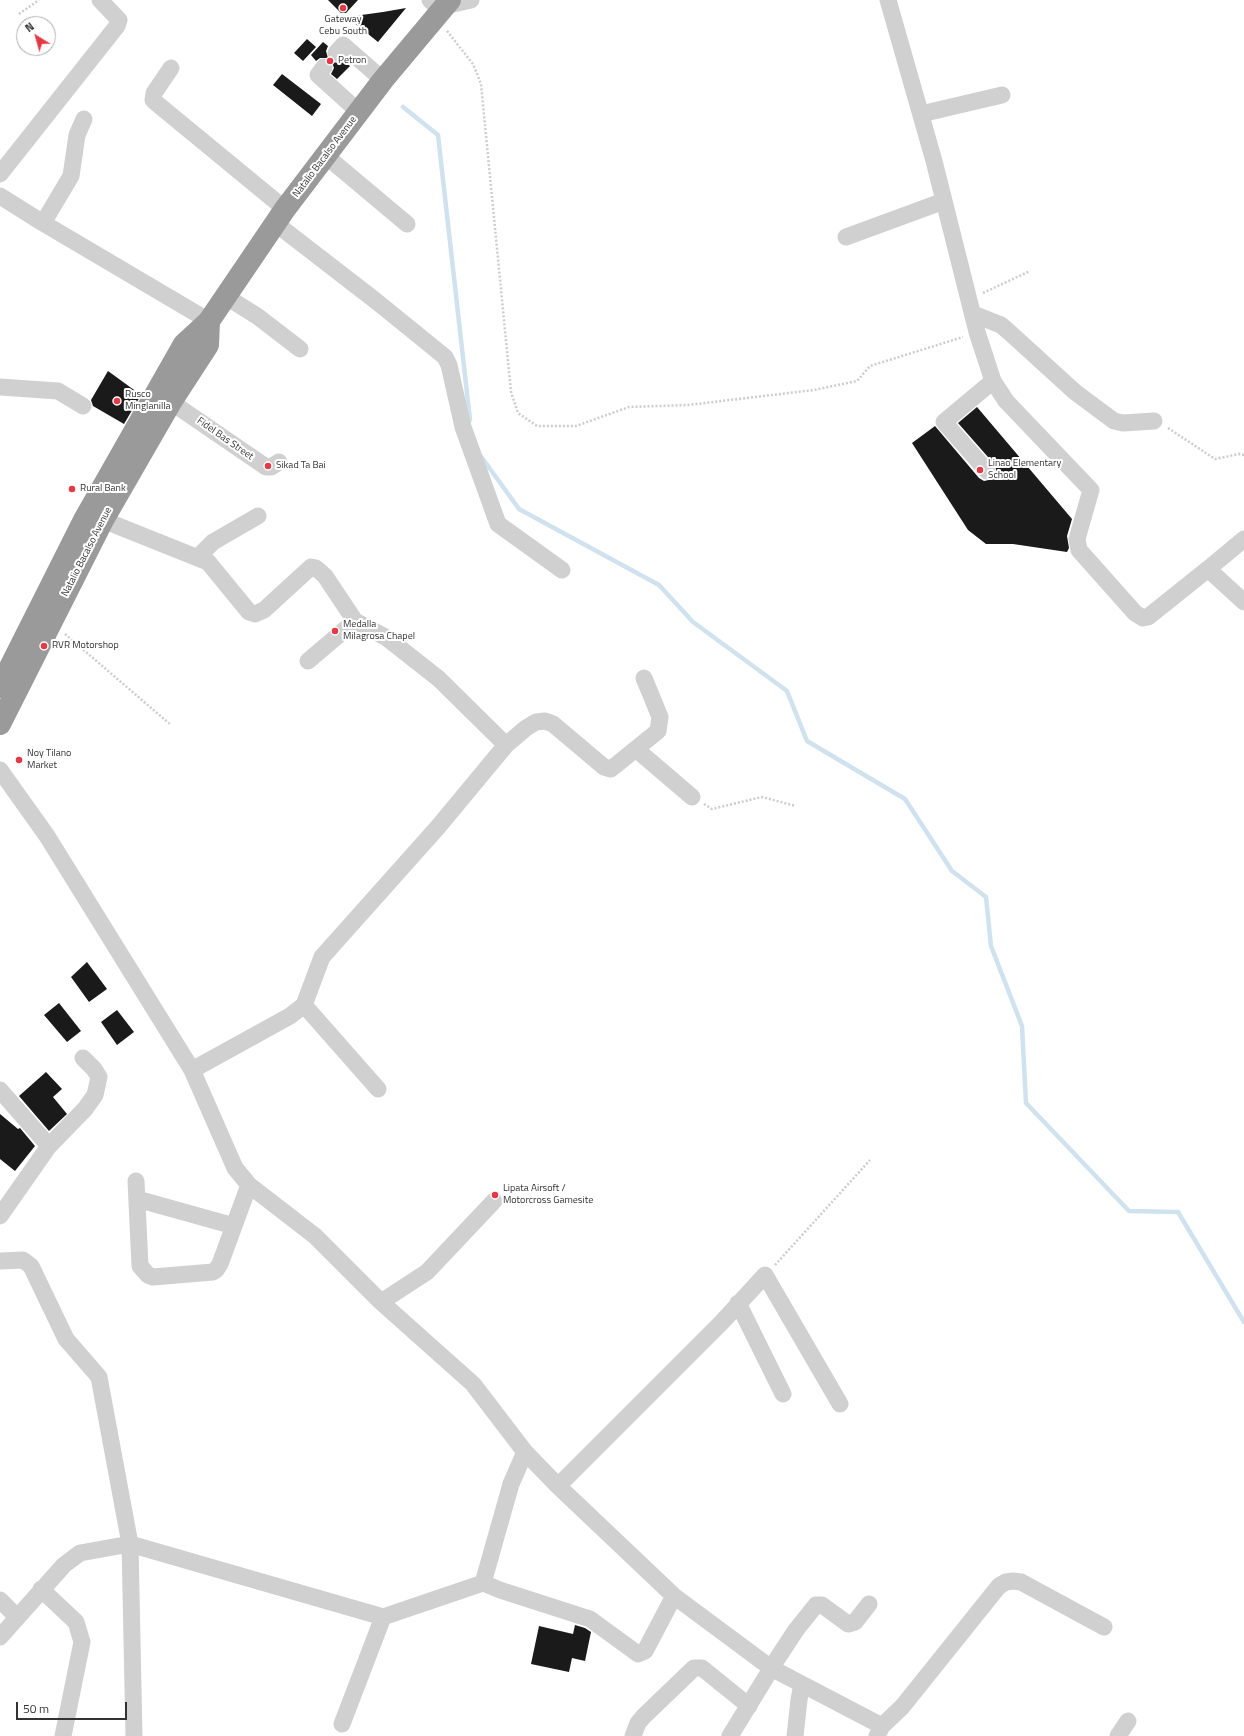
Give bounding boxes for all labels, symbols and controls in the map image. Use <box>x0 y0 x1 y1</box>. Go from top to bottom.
marker: Gateway Cebu South <box>338 3 348 13</box>
place label: Gateway Cebu South <box>319 14 367 38</box>
north arrow <box>16 16 56 56</box>
text: N <box>22 19 37 36</box>
place label: Petron <box>338 55 366 67</box>
marker: Petron <box>325 56 335 66</box>
street label: Natalio Bacalso Avenue <box>291 114 359 200</box>
place label: Rusco Minglanilla <box>125 389 171 412</box>
marker: Rusco Minglanilla <box>112 396 122 406</box>
street label: Fidel Bas Street <box>194 415 256 463</box>
place label: Linao Elementary School <box>988 458 1061 482</box>
place label: Sikad Ta Bai <box>276 460 326 472</box>
marker: Sikad Ta Bai <box>263 461 273 471</box>
marker: Linao Elementary School <box>975 465 985 475</box>
place label: Rural Bank <box>80 483 126 495</box>
marker: Rural Bank <box>67 484 77 494</box>
street label: Natalio Bacalso Avenue <box>59 505 115 599</box>
place label: Medalla Milagrosa Chapel <box>343 619 415 642</box>
marker: Medalla Milagrosa Chapel <box>330 626 340 636</box>
place label: RVR Motorshop <box>52 640 119 652</box>
marker: RVR Motorshop <box>39 641 49 651</box>
place label: Noy Tilano Market <box>27 748 71 772</box>
marker: Noy Tilano Market <box>14 755 24 765</box>
place label: Lipata Airsoft / Motorcross Gamesite <box>503 1183 593 1206</box>
marker: Lipata Airsoft / Motorcross Gamesite <box>490 1190 500 1200</box>
scale bar <box>18 1694 129 1720</box>
text: 50 m <box>23 1699 49 1718</box>

